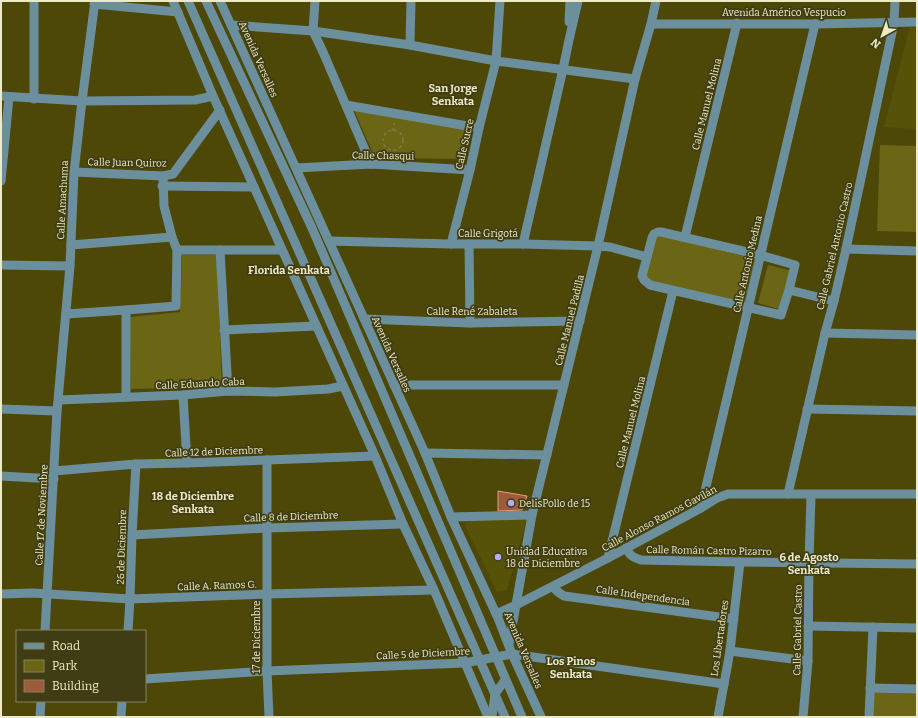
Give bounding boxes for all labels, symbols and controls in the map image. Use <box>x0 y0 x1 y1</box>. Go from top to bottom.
street label: Avenida Américo Vespucio <box>722 7 846 19</box>
north arrow <box>862 16 902 56</box>
street label: Avenida Versalles <box>236 20 280 99</box>
text: N <box>868 35 883 51</box>
street label: Calle Manuel Molina <box>690 57 724 151</box>
district label: San Jorge Senkata <box>429 82 477 108</box>
street label: Calle Sucre <box>453 118 477 171</box>
street label: Calle Chasqui <box>352 149 414 163</box>
street label: Calle Juan Quiroz <box>87 156 167 170</box>
street label: Calle Amachuma <box>55 160 71 240</box>
street label: Calle Gabriel Antonio Castro <box>814 181 856 311</box>
street label: Calle Antonio Medina <box>731 214 765 314</box>
street label: Calle Grigotá <box>458 228 518 240</box>
district label: Florida Senkata <box>248 264 331 277</box>
street label: Calle Manuel Padilla <box>553 273 587 367</box>
street label: Calle René Zabaleta <box>427 306 518 318</box>
street label: Avenida Versalles <box>369 315 413 394</box>
street label: Calle Manuel Molina <box>614 375 648 469</box>
street label: Calle Eduardo Caba <box>155 376 246 392</box>
street label: Calle 12 de Diciembre <box>165 444 263 460</box>
street label: Calle 17 de Noviembre <box>33 464 51 566</box>
street label: Calle Alonso Ramos Gavilán <box>600 483 720 554</box>
district label: 18 de Diciembre Senkata <box>152 490 234 516</box>
marker: DelisPollo de 15 <box>506 498 516 508</box>
place label: DelisPollo de 15 <box>519 498 590 510</box>
street label: 26 de Diciembre <box>115 509 129 585</box>
street label: Calle 8 de Diciembre <box>243 509 339 525</box>
street label: Calle Román Castro Pizarro <box>646 544 772 558</box>
place label: Unidad Educativa 18 de Diciembre <box>506 546 588 570</box>
district label: 6 de Agosto Senkata <box>779 551 839 577</box>
marker: Unidad Educativa 18 de Diciembre <box>493 552 503 562</box>
street label: Calle A. Ramos G. <box>177 579 257 593</box>
street label: Calle Independencia <box>595 583 691 609</box>
street label: Calle Gabriel Castro <box>791 584 805 676</box>
street label: Los Libertadores <box>709 599 731 677</box>
street label: 17 de Diciembre <box>251 601 263 673</box>
street label: Avenida Versalles <box>502 610 545 691</box>
legend <box>16 630 146 702</box>
text: Road <box>52 639 80 653</box>
street label: Calle 5 de Diciembre <box>376 646 470 662</box>
district label: Los Pinos Senkata <box>547 655 596 681</box>
text: Park <box>52 659 78 673</box>
text: Building <box>52 679 99 693</box>

